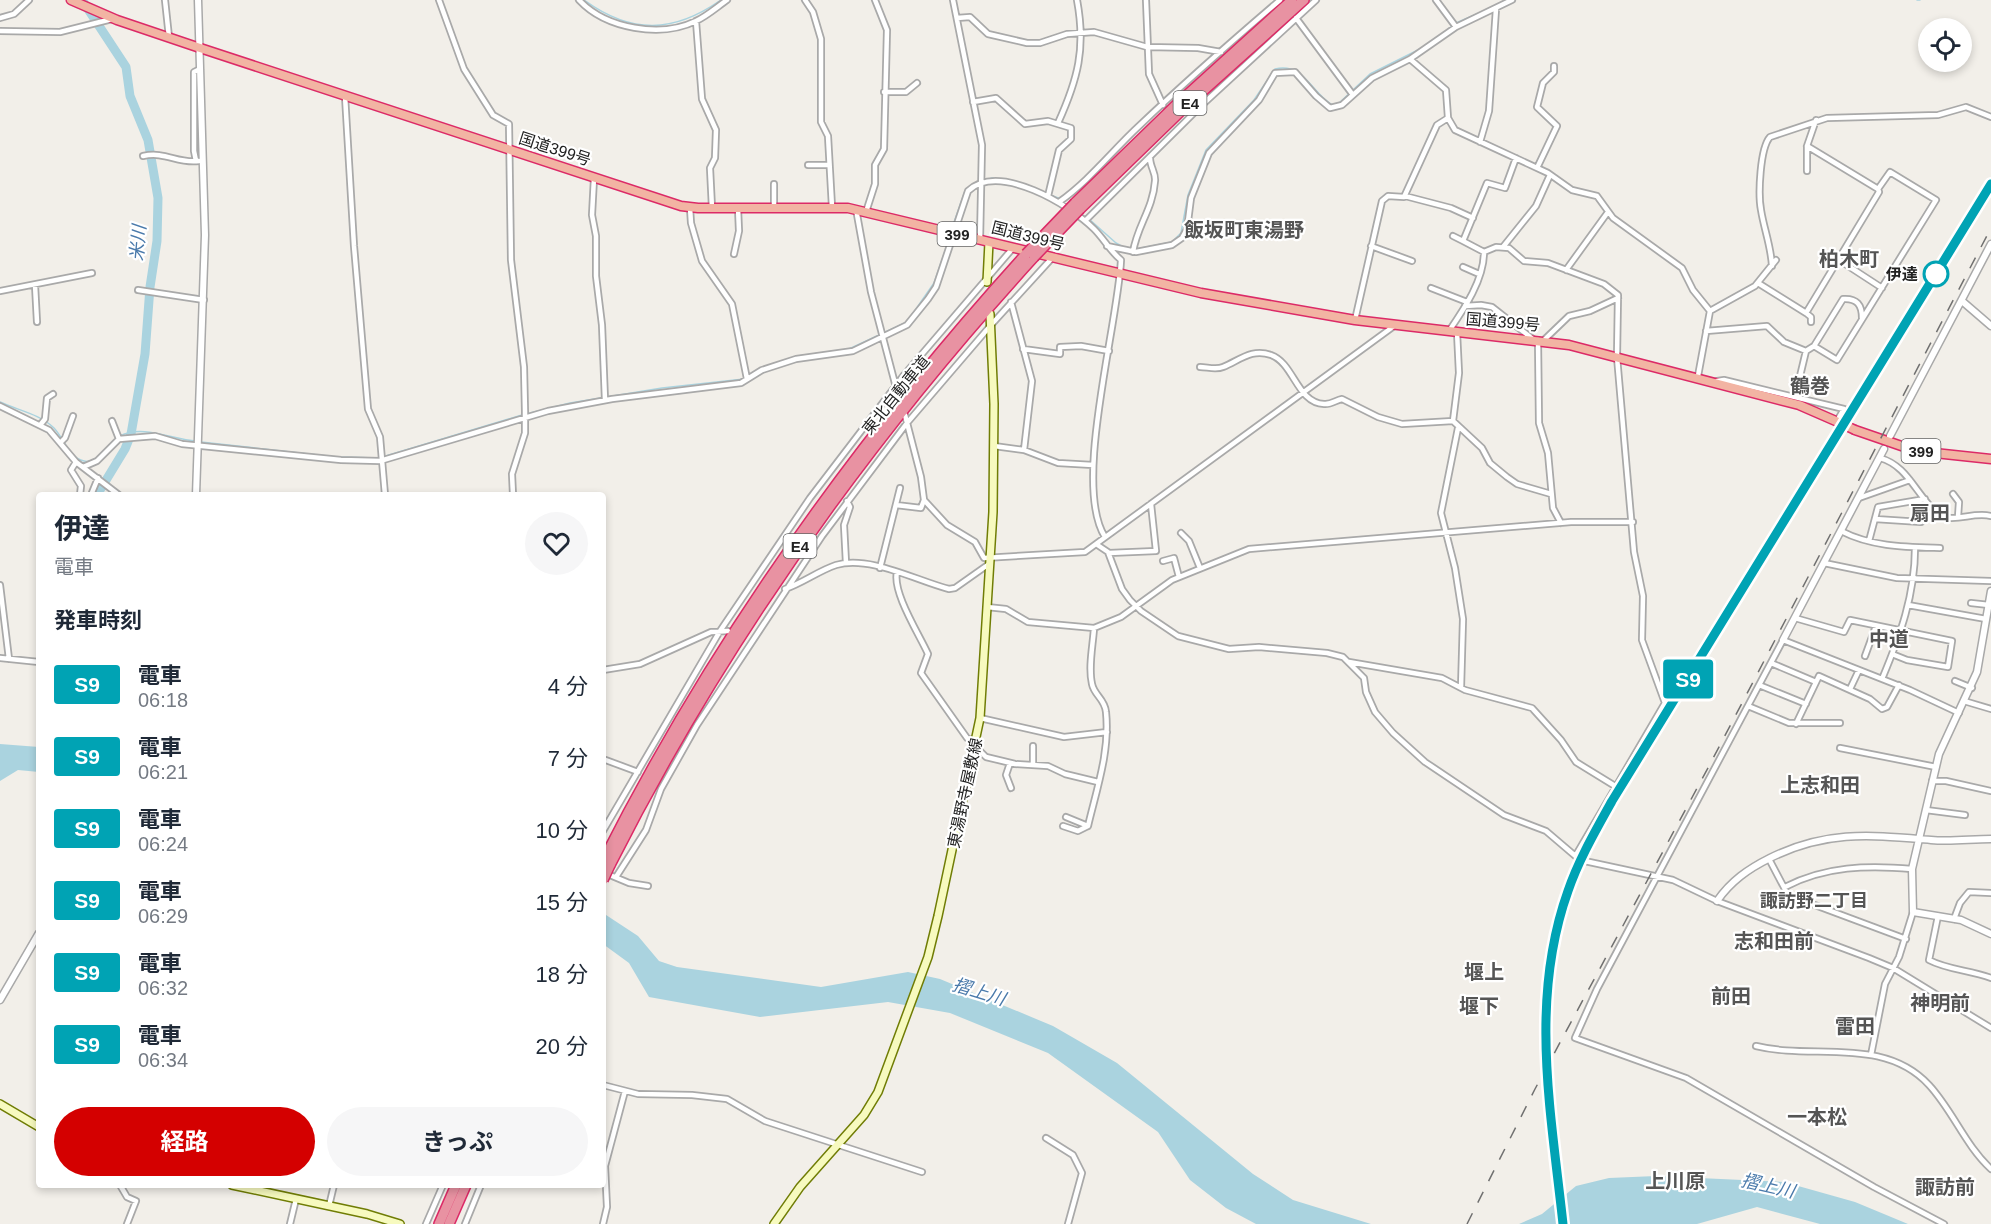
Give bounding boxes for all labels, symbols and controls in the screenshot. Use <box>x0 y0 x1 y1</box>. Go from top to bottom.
map controls <box>1918 18 1972 72</box>
button: locate <box>1918 18 1972 72</box>
road number: E4 <box>1174 91 1206 115</box>
street label: 国道399号 <box>517 129 593 169</box>
street label: 国道399号 <box>990 219 1066 253</box>
district label: 飯坂町東湯野 <box>1184 219 1304 241</box>
water label: 米川 <box>126 222 150 262</box>
road number: 399 <box>938 222 976 246</box>
district label: 柏木町 <box>1819 248 1879 270</box>
marker: 伊達 <box>1923 261 1949 287</box>
place label: 伊達 <box>1885 266 1918 283</box>
street label: 国道399号 <box>1465 310 1541 334</box>
street label: 東北自動車道 <box>859 352 933 438</box>
district label: 鶴巻 <box>1790 375 1830 397</box>
road number: 399 <box>1902 439 1940 463</box>
district label: 扇田 <box>1910 502 1950 524</box>
button: heart <box>525 512 588 575</box>
text: 伊達 <box>54 513 110 544</box>
road number: E4 <box>784 534 816 558</box>
text: 電車 <box>54 556 94 578</box>
text: 発車時刻 <box>54 608 142 633</box>
district label: 中道 <box>1869 628 1909 650</box>
line badge: S9 <box>1661 660 1715 698</box>
text: 電車 <box>138 663 182 688</box>
text: S9 <box>1675 668 1701 691</box>
text: S9 <box>74 673 100 696</box>
text: 4 分 <box>548 674 588 699</box>
text: 06:18 <box>138 689 188 711</box>
text: 電車 <box>138 735 182 760</box>
street label: 東湯野寺屋敷線 <box>945 736 985 850</box>
text: S9 <box>74 745 100 768</box>
text: 7 分 <box>548 746 588 771</box>
text: 06:21 <box>138 761 188 783</box>
district label: 上志和田 <box>1780 774 1860 796</box>
text: 電車 <box>138 807 182 832</box>
text: S9 <box>74 817 100 840</box>
text: 10 分 <box>535 818 588 843</box>
text: 06:24 <box>138 833 188 855</box>
text: 電車 <box>138 879 182 904</box>
text: S9 <box>74 889 100 912</box>
text: 15 分 <box>535 890 588 915</box>
district label: 諏訪野二丁目 <box>1760 891 1868 911</box>
text: 06:29 <box>138 905 188 927</box>
district label: 志和田前 <box>1734 930 1814 952</box>
text: 電車 <box>138 951 182 976</box>
text: S9 <box>74 961 100 984</box>
district label: 堰上 <box>1464 961 1504 983</box>
text: 18 分 <box>535 962 588 987</box>
water label: 摺上川 <box>950 975 1010 1010</box>
text: 06:32 <box>138 977 188 999</box>
district label: 前田 <box>1711 985 1751 1007</box>
district label: 神明前 <box>1910 992 1970 1014</box>
district label: 堰下 <box>1459 995 1499 1017</box>
district label: 雷田 <box>1835 1015 1875 1037</box>
text: 電車 <box>138 1023 182 1048</box>
text: S9 <box>74 1033 100 1056</box>
text: 20 分 <box>535 1034 588 1059</box>
text: 06:34 <box>138 1049 188 1071</box>
district label: 一本松 <box>1787 1106 1847 1128</box>
button: 経路 <box>54 1107 315 1176</box>
button: きっぷ <box>327 1107 588 1176</box>
district label: 上川原 <box>1645 1170 1705 1192</box>
water label: 摺上川 <box>1739 1170 1799 1202</box>
district label: 諏訪前 <box>1915 1176 1975 1198</box>

